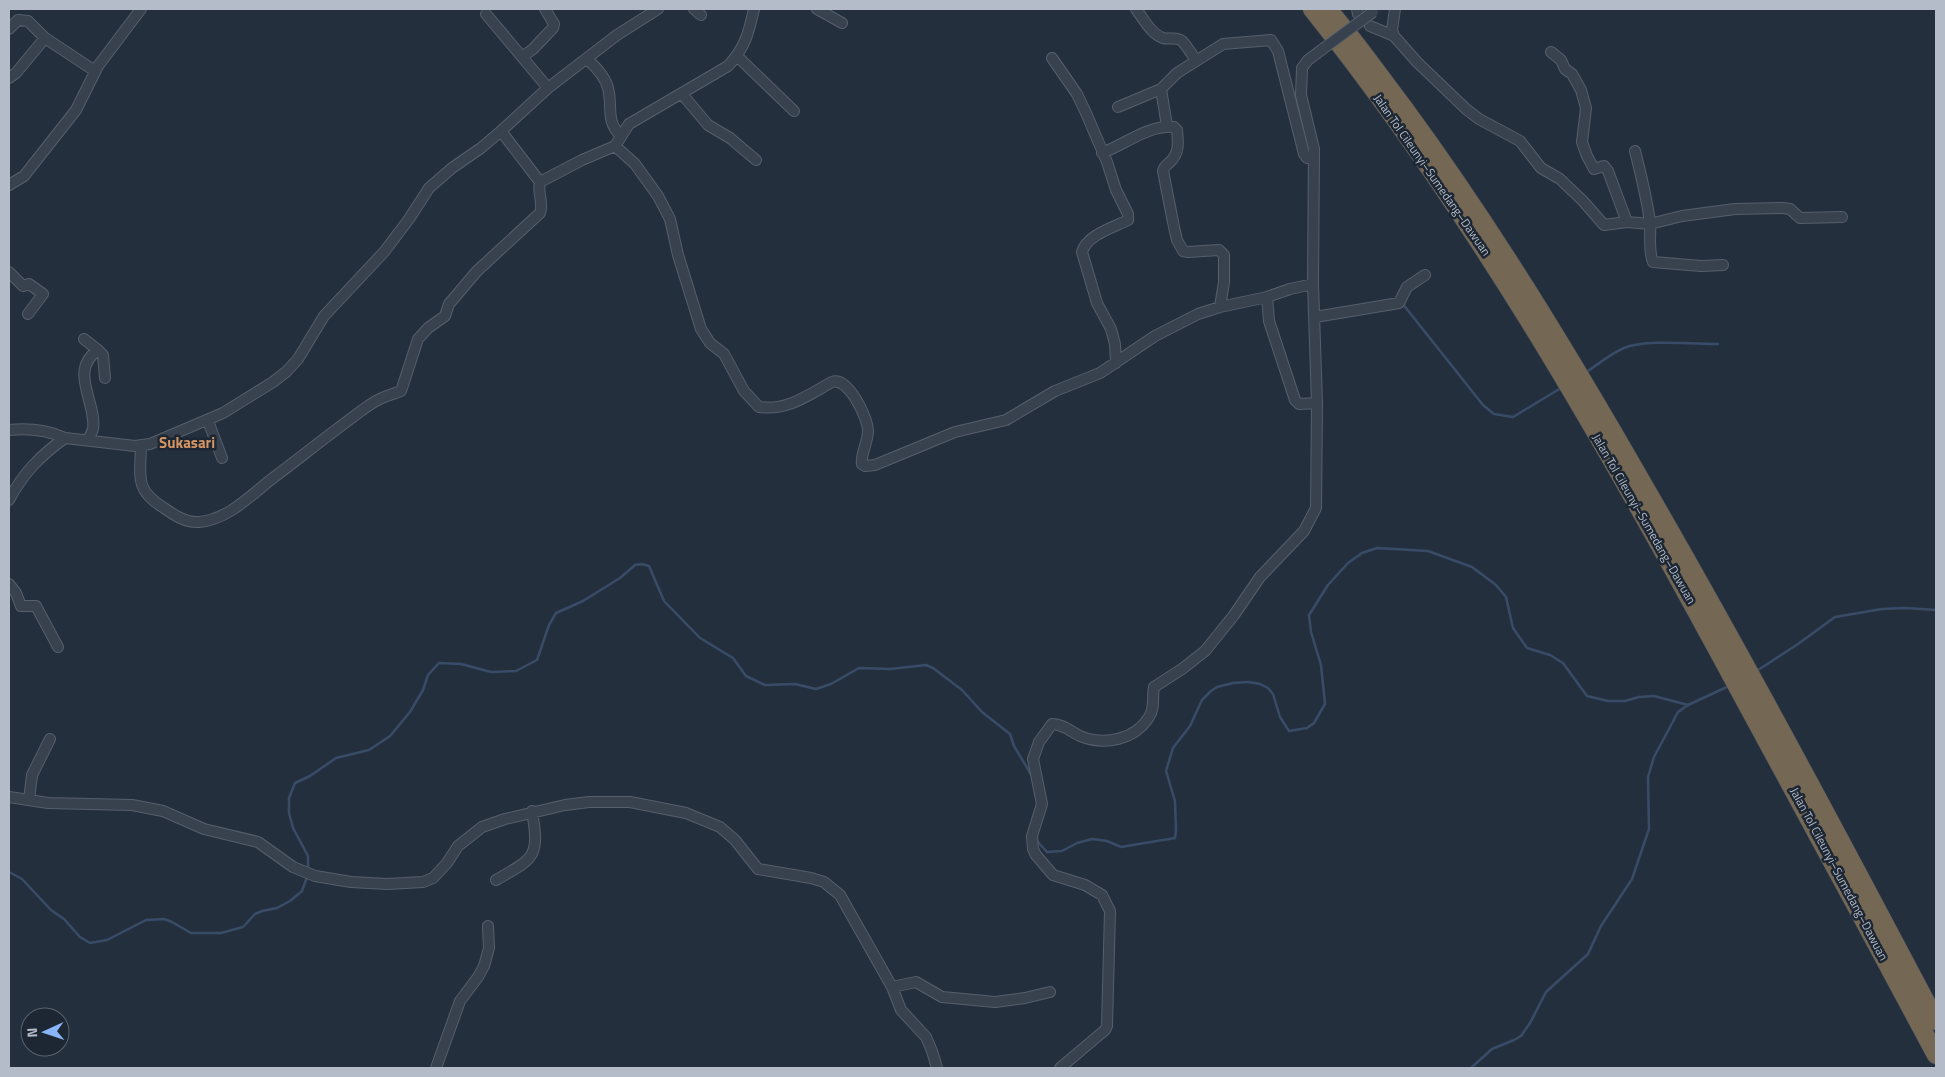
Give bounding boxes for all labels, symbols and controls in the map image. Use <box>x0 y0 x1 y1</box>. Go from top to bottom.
street label: Jalan Tol Cileunyi–Sumedang–Dawuan <box>1369 90 1496 260</box>
street label: Jalan Tol Cileunyi–Sumedang–Dawuan <box>1588 430 1701 607</box>
district label: Sukasari <box>159 431 215 454</box>
street label: Jalan Tol Cileunyi–Sumedang–Dawuan <box>1786 784 1893 964</box>
north arrow <box>20 1007 70 1057</box>
text: N <box>21 1027 42 1038</box>

